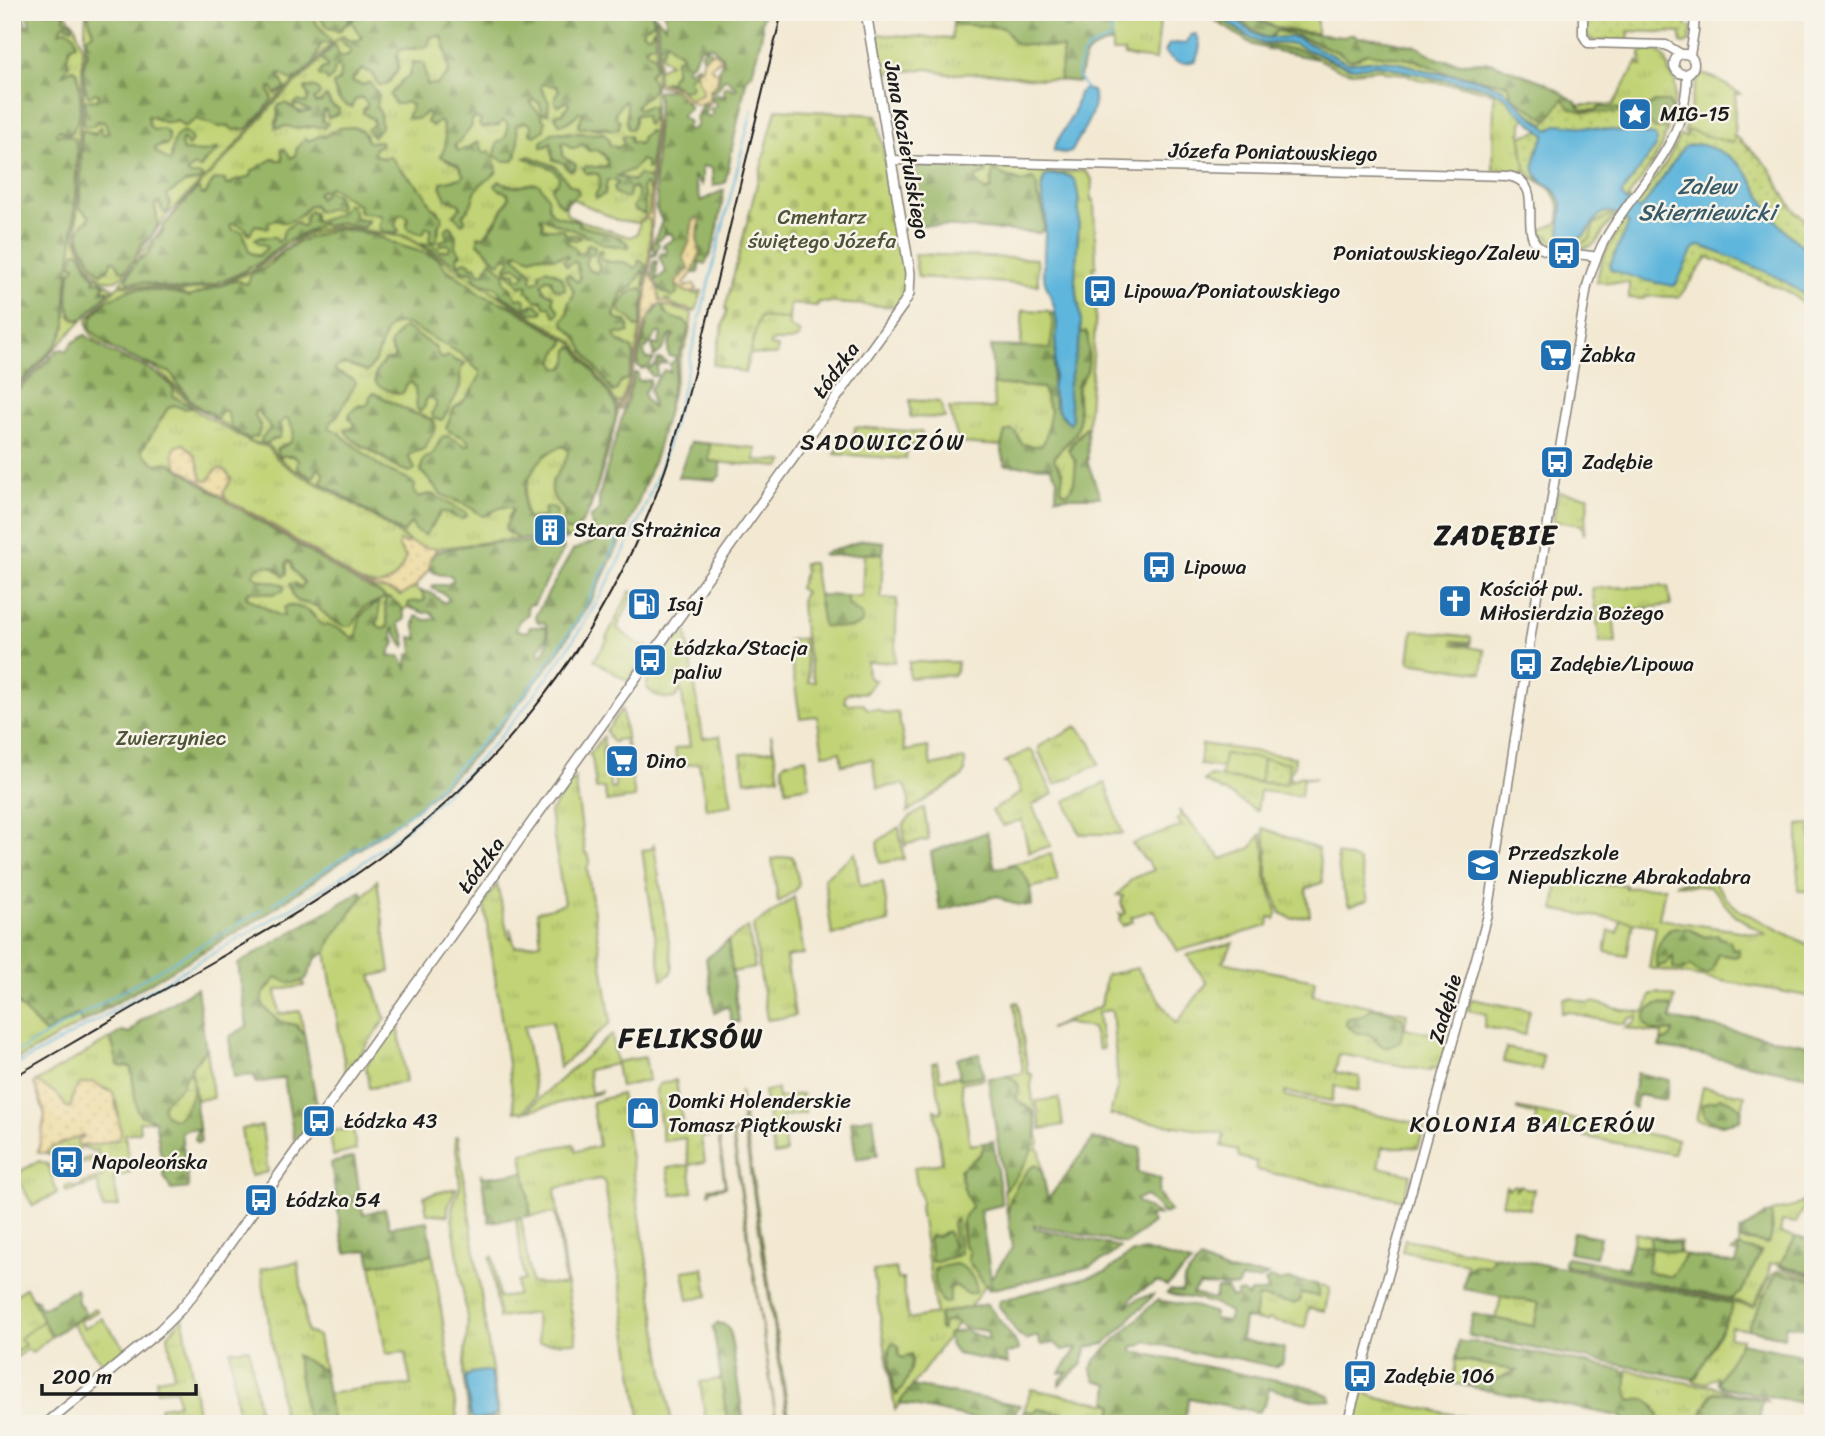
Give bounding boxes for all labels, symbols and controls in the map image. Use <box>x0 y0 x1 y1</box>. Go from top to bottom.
street label: Jana Kozietulskiego <box>872 57 941 242</box>
place icon: MIG-15 <box>1616 95 1654 133</box>
place label: MIG-15 <box>1660 95 1730 133</box>
street label: Józefa Poniatowskiego <box>1167 131 1378 173</box>
water label: Zalew Skierniewicki <box>1638 166 1780 233</box>
park label: Cmentarz świętego Józefa <box>747 198 897 260</box>
place label: Poniatowskiego/Zalew <box>1333 234 1540 272</box>
bus stop icon: Poniatowskiego/Zalew <box>1545 234 1583 272</box>
bus stop icon: Lipowa/Poniatowskiego <box>1081 272 1119 310</box>
place label: Lipowa/Poniatowskiego <box>1124 272 1340 310</box>
street label: Łódzka <box>802 333 870 407</box>
supermarket icon: Żabka <box>1537 336 1575 374</box>
place label: Żabka <box>1580 336 1636 374</box>
district label: SADOWICZÓW <box>800 422 966 463</box>
bus stop icon: Zadębie <box>1538 443 1576 481</box>
place label: Zadębie <box>1582 443 1653 481</box>
district label: ZADĘBIE <box>1433 510 1558 559</box>
building icon: Stara Strażnica <box>531 511 569 549</box>
place label: Stara Strażnica <box>574 511 721 549</box>
bus stop icon: Lipowa <box>1140 548 1178 586</box>
place label: Lipowa <box>1184 548 1247 586</box>
place label: Kościół pw. Miłosierdzia Bożego <box>1480 570 1664 632</box>
church icon: Kościół pw. Miłosierdzia Bożego <box>1436 582 1474 620</box>
fuel station icon: Isaj <box>625 585 663 623</box>
place label: Isaj <box>667 585 704 623</box>
place label: Łódzka/Stacja paliw <box>673 629 808 691</box>
bus stop icon: Łódzka/Stacja paliw <box>631 641 669 679</box>
bus stop icon: Zadębie/Lipowa <box>1507 645 1545 683</box>
place label: Zadębie/Lipowa <box>1550 645 1694 683</box>
park label: Zwierzyniec <box>116 719 227 757</box>
supermarket icon: Dino <box>603 742 641 780</box>
place label: Dino <box>646 742 687 780</box>
street label: Łódzka <box>447 828 515 902</box>
place label: Przedszkole Niepubliczne Abrakadabra <box>1508 834 1751 896</box>
school or university icon: Przedszkole Niepubliczne Abrakadabra <box>1464 846 1502 884</box>
street label: Zadębie <box>1417 970 1473 1048</box>
district label: FELIKSÓW <box>617 1013 764 1062</box>
place label: Domki Holenderskie Tomasz Piątkowski <box>668 1082 851 1144</box>
shop icon: Domki Holenderskie Tomasz Piątkowski <box>624 1094 662 1132</box>
bus stop icon: Łódzka 43 <box>300 1102 338 1140</box>
place label: Łódzka 43 <box>344 1102 438 1140</box>
district label: KOLONIA BALCERÓW <box>1410 1104 1656 1145</box>
bus stop icon: Napoleońska <box>48 1143 86 1181</box>
place label: Napoleońska <box>92 1143 208 1181</box>
bus stop icon: Łódzka 54 <box>242 1181 280 1219</box>
place label: Łódzka 54 <box>286 1181 381 1219</box>
scale bar <box>42 1352 196 1396</box>
bus stop icon: Zadębie 106 <box>1341 1357 1379 1395</box>
place label: Zadębie 106 <box>1384 1357 1495 1395</box>
text: 200 m <box>52 1358 112 1396</box>

